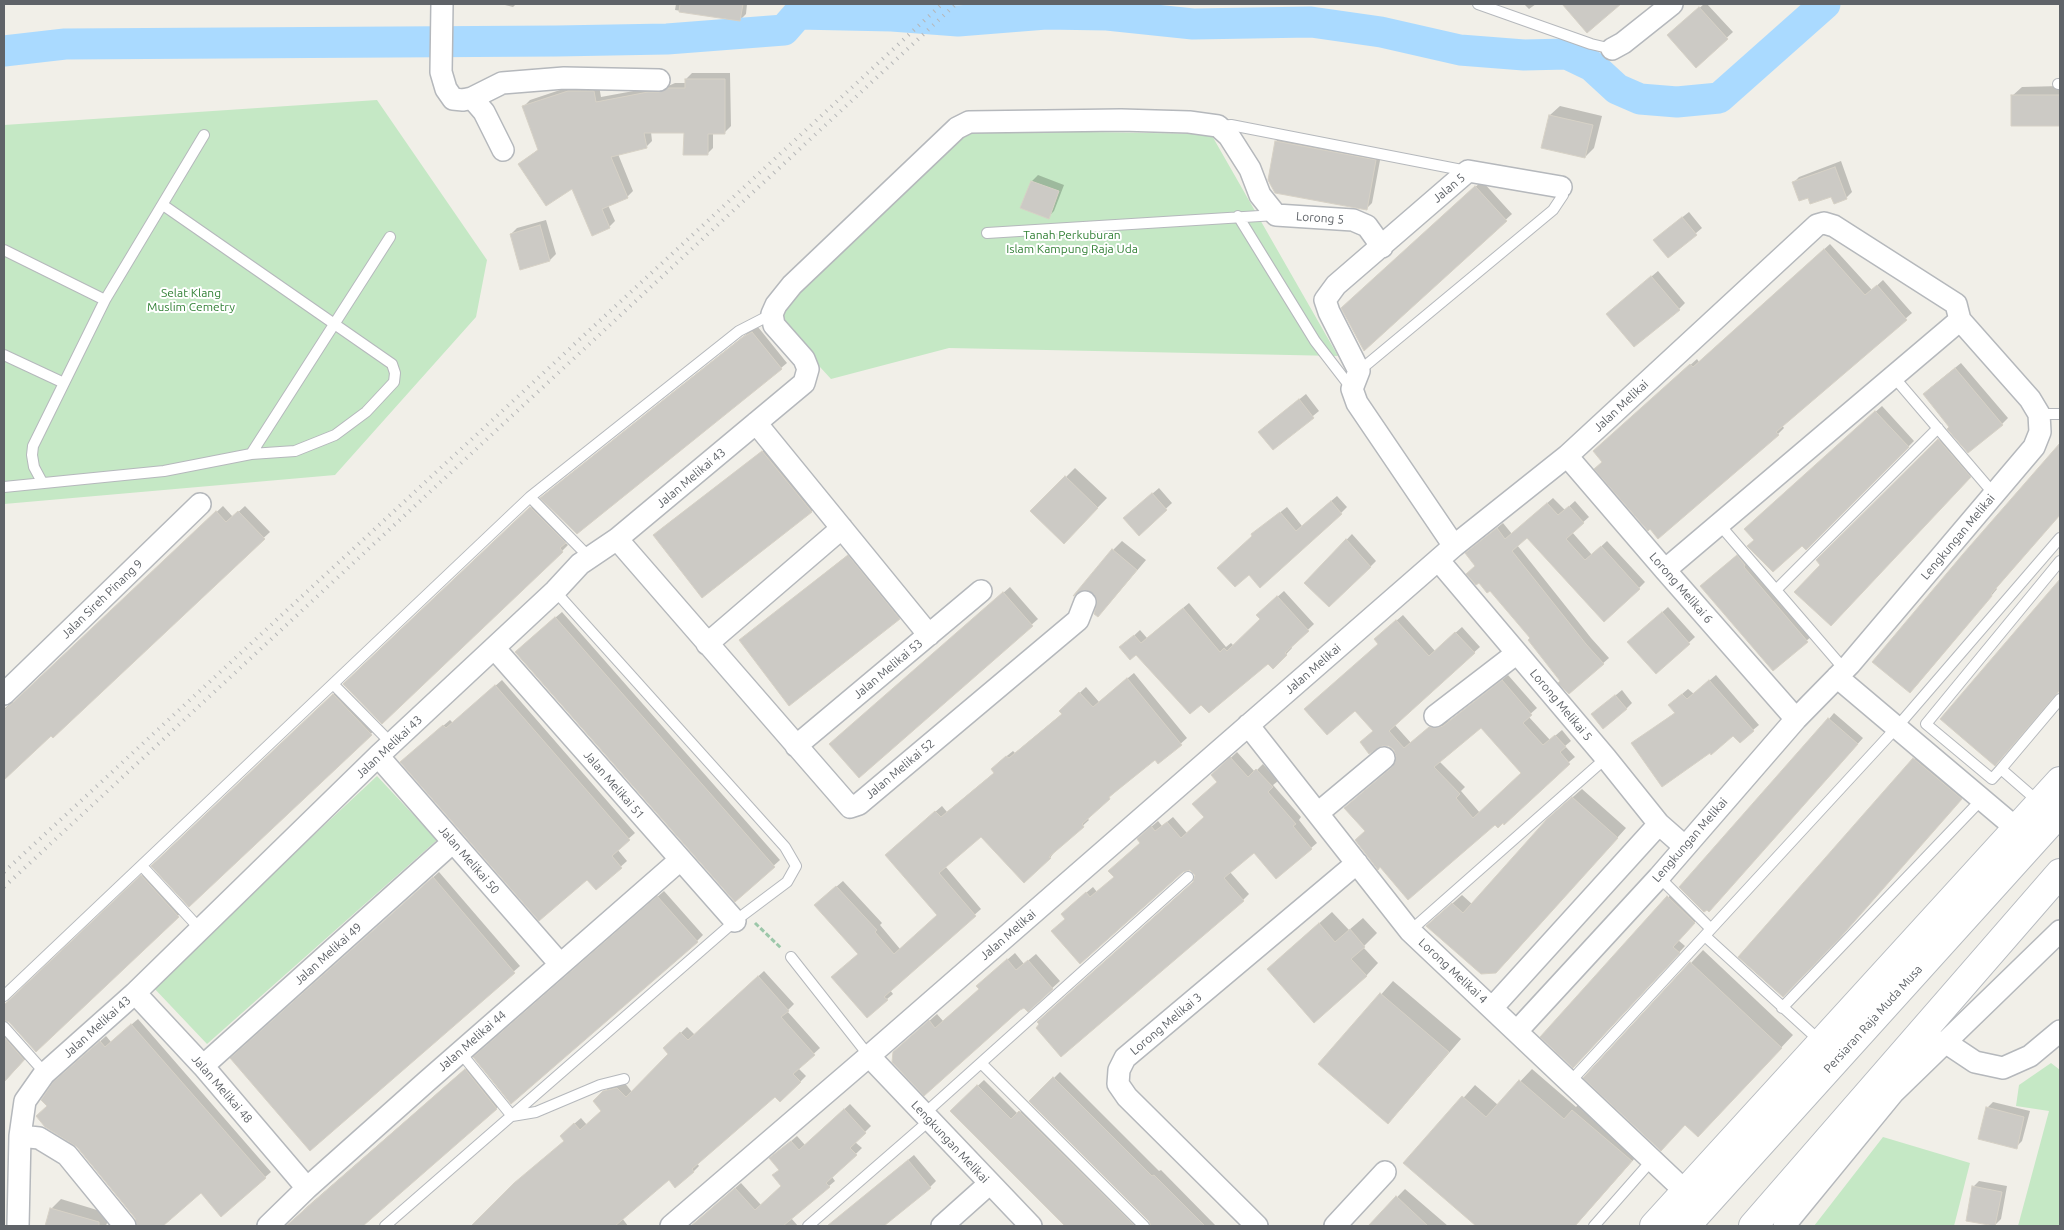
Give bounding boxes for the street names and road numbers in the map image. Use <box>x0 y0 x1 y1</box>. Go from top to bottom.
street label: Jalan 5 <box>1430 170 1468 206</box>
street label: Lorong 5 <box>1296 209 1344 227</box>
street label: Jalan Melikai <box>1591 377 1651 435</box>
street label: Jalan Melikai 43 <box>654 445 728 511</box>
street label: Lengkungan Melikai <box>1918 491 1998 583</box>
street label: Lorong Melikai 6 <box>1646 550 1716 626</box>
street label: Jalan Sireh Pinang 9 <box>58 557 146 641</box>
street label: Jalan Melikai 53 <box>851 636 925 702</box>
street label: Jalan Melikai <box>1282 641 1344 697</box>
street label: Lorong Melikai 5 <box>1527 666 1595 744</box>
street label: Jalan Melikai 43 <box>353 713 425 781</box>
street label: Jalan Melikai 52 <box>863 736 937 802</box>
street label: Jalan Melikai 51 <box>581 748 647 822</box>
street label: Lengkungan Melikai <box>1649 795 1731 885</box>
street label: Jalan Melikai 50 <box>436 823 502 897</box>
street label: Jalan Melikai <box>977 907 1039 963</box>
street label: Jalan Melikai 49 <box>291 920 365 988</box>
street label: Lorong Melikai 4 <box>1416 935 1490 1007</box>
street label: Persiaran Raja Muda Musa <box>1821 962 1925 1076</box>
street label: Lorong Melikai 3 <box>1127 990 1205 1058</box>
street label: Jalan Melikai 43 <box>60 993 134 1061</box>
street label: Jalan Melikai 44 <box>435 1008 509 1074</box>
street label: Jalan Melikai 48 <box>189 1052 255 1126</box>
street label: Lengkungan Melikai <box>908 1098 992 1186</box>

